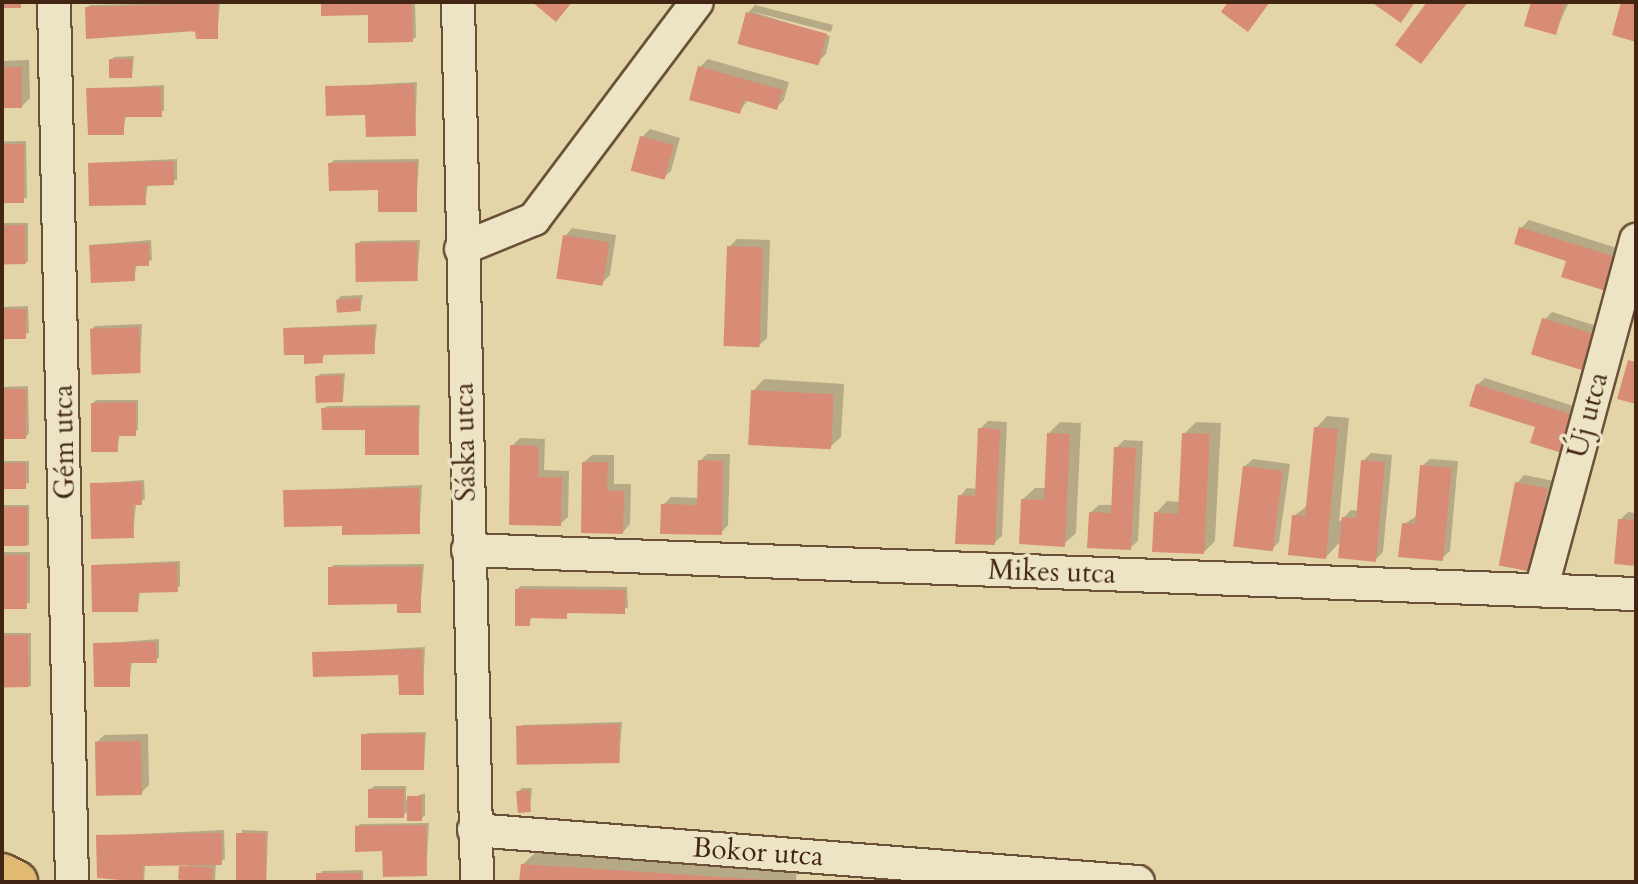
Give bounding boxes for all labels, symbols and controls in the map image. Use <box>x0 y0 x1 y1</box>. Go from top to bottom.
street label: Új utca <box>1560 368 1616 462</box>
street label: Sáska utca <box>447 382 483 502</box>
street label: Gém utca <box>46 384 82 500</box>
street label: Mikes utca <box>987 553 1117 591</box>
street label: Bokor utca <box>691 831 825 873</box>

